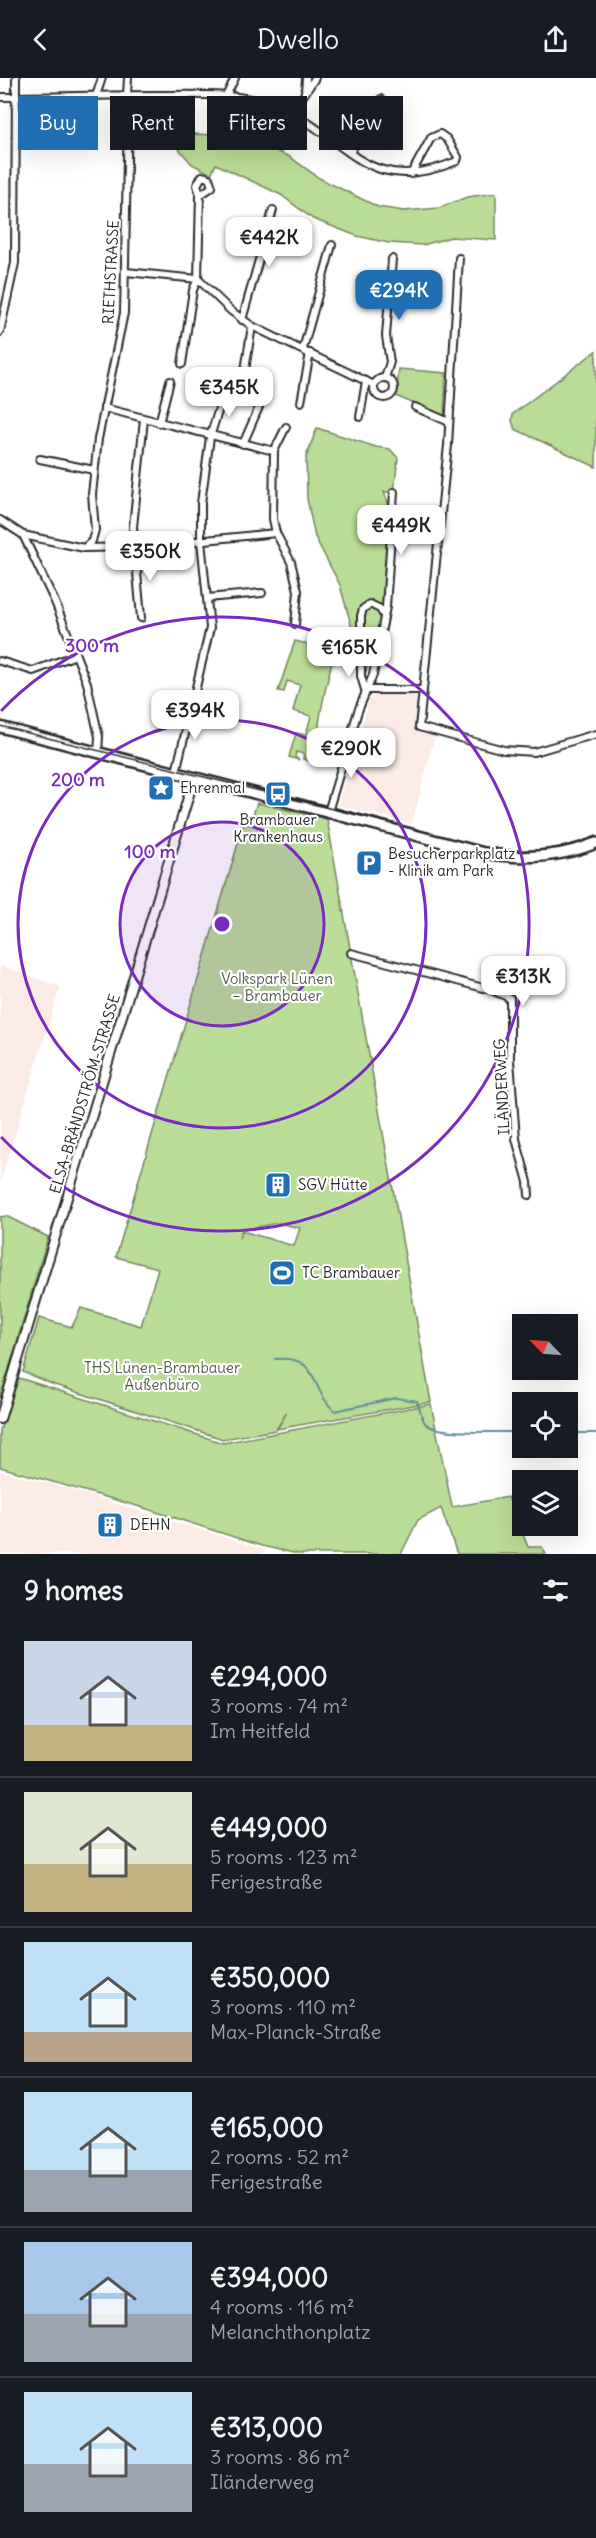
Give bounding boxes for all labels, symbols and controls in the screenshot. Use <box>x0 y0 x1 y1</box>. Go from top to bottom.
text: Dwello <box>257 22 339 56</box>
icon: back <box>24 23 57 56</box>
icon: share <box>539 23 572 56</box>
chip: Buy <box>18 96 98 150</box>
chip: Rent <box>110 96 195 150</box>
chip: Filters <box>207 96 307 150</box>
chip: New <box>319 96 403 150</box>
pin: €442K <box>227 217 311 268</box>
street label: RIETHSTRASSE <box>98 219 123 325</box>
text: €442K <box>239 224 299 249</box>
pin: €294K <box>357 270 441 321</box>
text: €294K <box>369 277 429 302</box>
pin: €345K <box>187 367 271 418</box>
text: €345K <box>199 374 259 399</box>
pin: €449K <box>359 505 443 556</box>
text: €449K <box>371 512 431 537</box>
pin: €350K <box>108 531 192 582</box>
text: €350K <box>119 538 181 563</box>
pin: €165K <box>307 627 391 678</box>
text: 300 m <box>65 634 119 657</box>
text: €165K <box>321 634 377 659</box>
pin: €394K <box>153 690 237 741</box>
text: €394K <box>165 697 225 722</box>
pin: €290K <box>309 728 393 779</box>
text: €290K <box>321 735 381 760</box>
text: 200 m <box>51 768 105 791</box>
place icon: Ehrenmal <box>146 773 176 803</box>
place label: Ehrenmal <box>180 778 245 797</box>
bus stop icon: Brambauer Krankenhaus <box>263 779 293 809</box>
place label: Brambauer Krankenhaus <box>233 810 323 846</box>
text: 100 m <box>125 840 176 863</box>
place label: Besucherparkplatz - Klinik am Park <box>388 844 516 880</box>
parking icon: Besucherparkplatz - Klinik am Park <box>354 848 384 878</box>
centre of rings <box>212 914 232 934</box>
pin: €313K <box>481 956 565 1007</box>
text: €313K <box>495 963 551 988</box>
park label: Volkspark Lünen – Brambauer <box>221 969 333 1005</box>
street label: ELSA-BRÄNDSTRÖM-STRASSE <box>45 992 124 1196</box>
street label: ILÄNDERWEG <box>489 1038 514 1136</box>
building icon: SGV Hütte <box>263 1170 293 1200</box>
place label: SGV Hütte <box>298 1175 368 1194</box>
sports icon: TC Brambauer <box>267 1258 297 1288</box>
place label: TC Brambauer <box>302 1263 400 1282</box>
north arrow <box>512 1314 578 1380</box>
map controls <box>512 1314 578 1536</box>
park label: THS Lünen-Brambauer Außenbüro <box>84 1358 240 1394</box>
button: locate <box>512 1392 578 1458</box>
button: layers <box>512 1470 578 1536</box>
building icon: DEHN <box>95 1510 125 1540</box>
place label: DEHN <box>130 1515 171 1534</box>
text: 9 homes <box>24 1574 123 1607</box>
icon: filters <box>539 1574 572 1607</box>
text: €294,000 <box>210 1660 328 1693</box>
icon: home <box>72 1665 144 1737</box>
text: 3 rooms · 74 m² <box>210 1693 348 1718</box>
text: Im Heitfeld <box>210 1718 310 1743</box>
text: €449,000 <box>210 1811 328 1844</box>
icon: home <box>72 1816 144 1888</box>
text: 5 rooms · 123 m² <box>210 1844 357 1869</box>
text: Ferigestraße <box>210 1869 322 1894</box>
text: €350,000 <box>210 1961 330 1994</box>
icon: home <box>72 1966 144 2038</box>
text: 3 rooms · 110 m² <box>210 1994 356 2019</box>
text: Max-Planck-Straße <box>210 2019 381 2044</box>
text: €165,000 <box>210 2111 324 2144</box>
icon: home <box>72 2116 144 2188</box>
text: 2 rooms · 52 m² <box>210 2144 349 2169</box>
text: Ferigestraße <box>210 2169 322 2194</box>
text: €394,000 <box>210 2261 328 2294</box>
icon: home <box>72 2266 144 2338</box>
text: 4 rooms · 116 m² <box>210 2294 355 2319</box>
text: Melanchthonplatz <box>210 2319 371 2344</box>
text: €313,000 <box>210 2411 323 2444</box>
icon: home <box>72 2416 144 2488</box>
text: 3 rooms · 86 m² <box>210 2444 350 2469</box>
text: Iländerweg <box>210 2469 314 2494</box>

